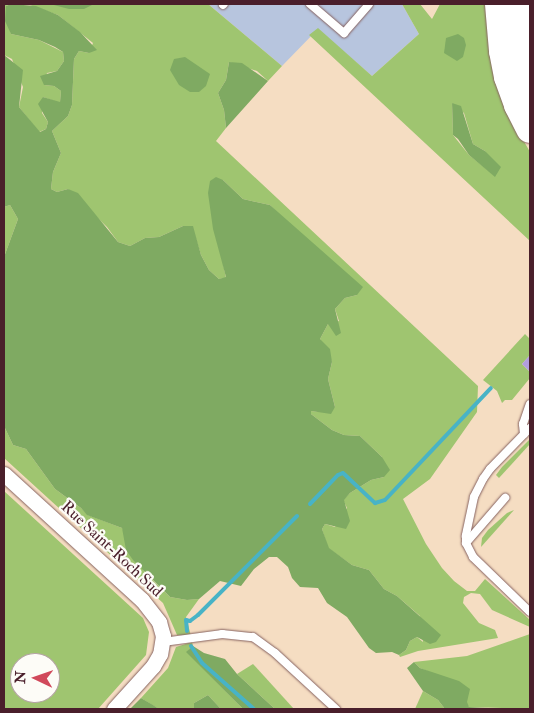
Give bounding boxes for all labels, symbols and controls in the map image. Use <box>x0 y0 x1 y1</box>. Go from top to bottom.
street label: Rue Saint-Roch Sud <box>57 497 167 601</box>
north arrow <box>10 653 60 703</box>
text: N <box>12 671 29 684</box>

